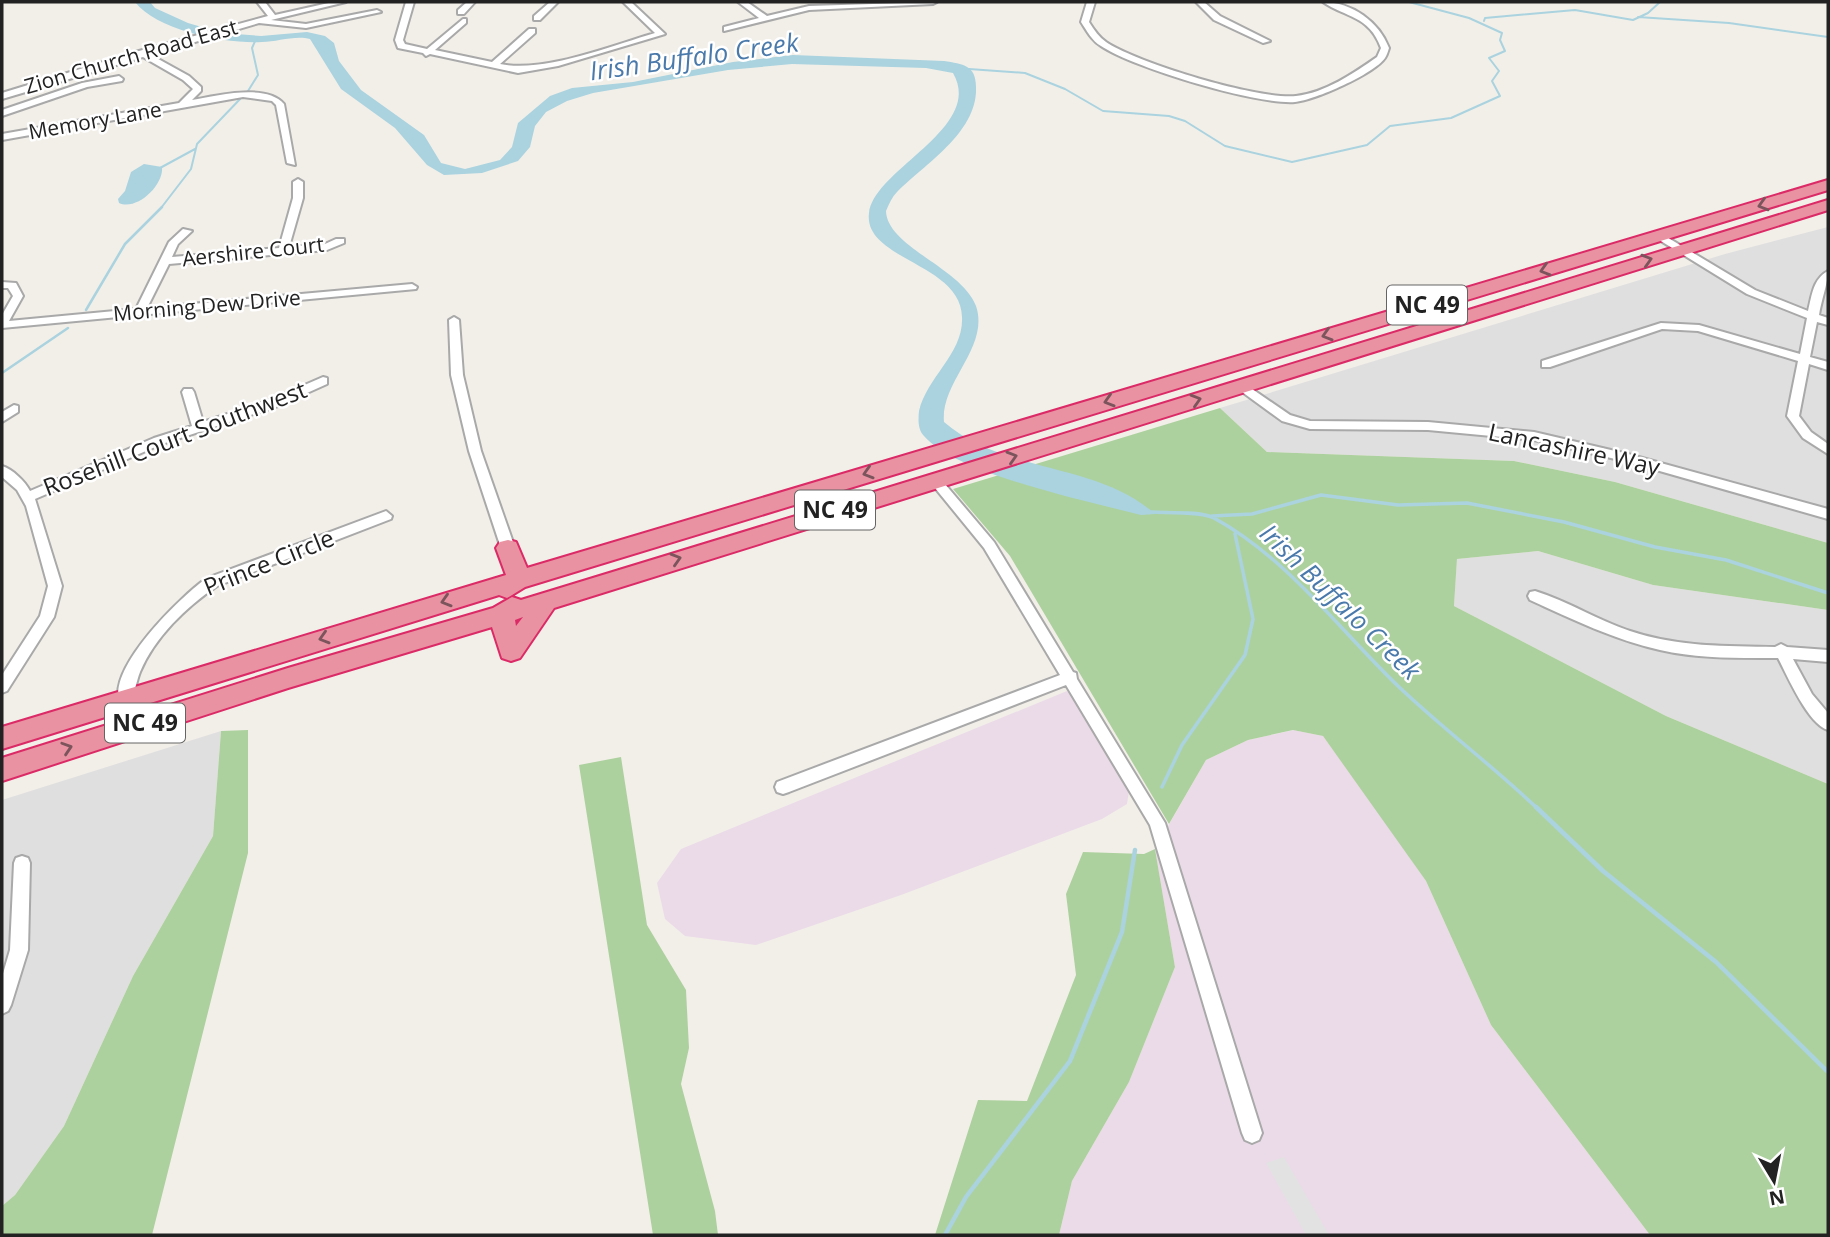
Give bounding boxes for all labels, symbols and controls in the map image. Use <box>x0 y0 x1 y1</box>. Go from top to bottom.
street label: Zion Church Road East <box>21 12 241 100</box>
water label: Irish Buffalo Creek <box>587 23 802 88</box>
street label: Memory Lane <box>26 95 164 145</box>
one-way arrow <box>1757 197 1769 212</box>
street label: Aershire Court <box>181 230 325 272</box>
one-way arrow <box>1640 254 1653 268</box>
one-way arrow <box>1539 262 1551 277</box>
street label: Morning Dew Drive <box>112 283 302 327</box>
road number: NC 49 <box>1387 286 1467 324</box>
one-way arrow <box>1321 327 1333 342</box>
street label: Rosehill Court Southwest <box>38 372 311 503</box>
one-way arrow <box>1103 392 1115 407</box>
one-way arrow <box>1189 393 1201 408</box>
street label: Lancashire Way <box>1485 414 1664 483</box>
one-way arrow <box>1006 450 1018 465</box>
one-way arrow <box>863 465 875 479</box>
road number: NC 49 <box>795 490 875 530</box>
water label: Irish Buffalo Creek <box>1252 515 1430 688</box>
street label: Prince Circle <box>198 520 339 603</box>
one-way arrow <box>670 552 682 567</box>
one-way arrow <box>441 593 453 607</box>
one-way arrow <box>319 630 331 645</box>
road number: NC 49 <box>105 704 185 743</box>
one-way arrow <box>60 742 72 756</box>
north arrow <box>1739 1146 1809 1216</box>
text: N <box>1767 1184 1787 1212</box>

